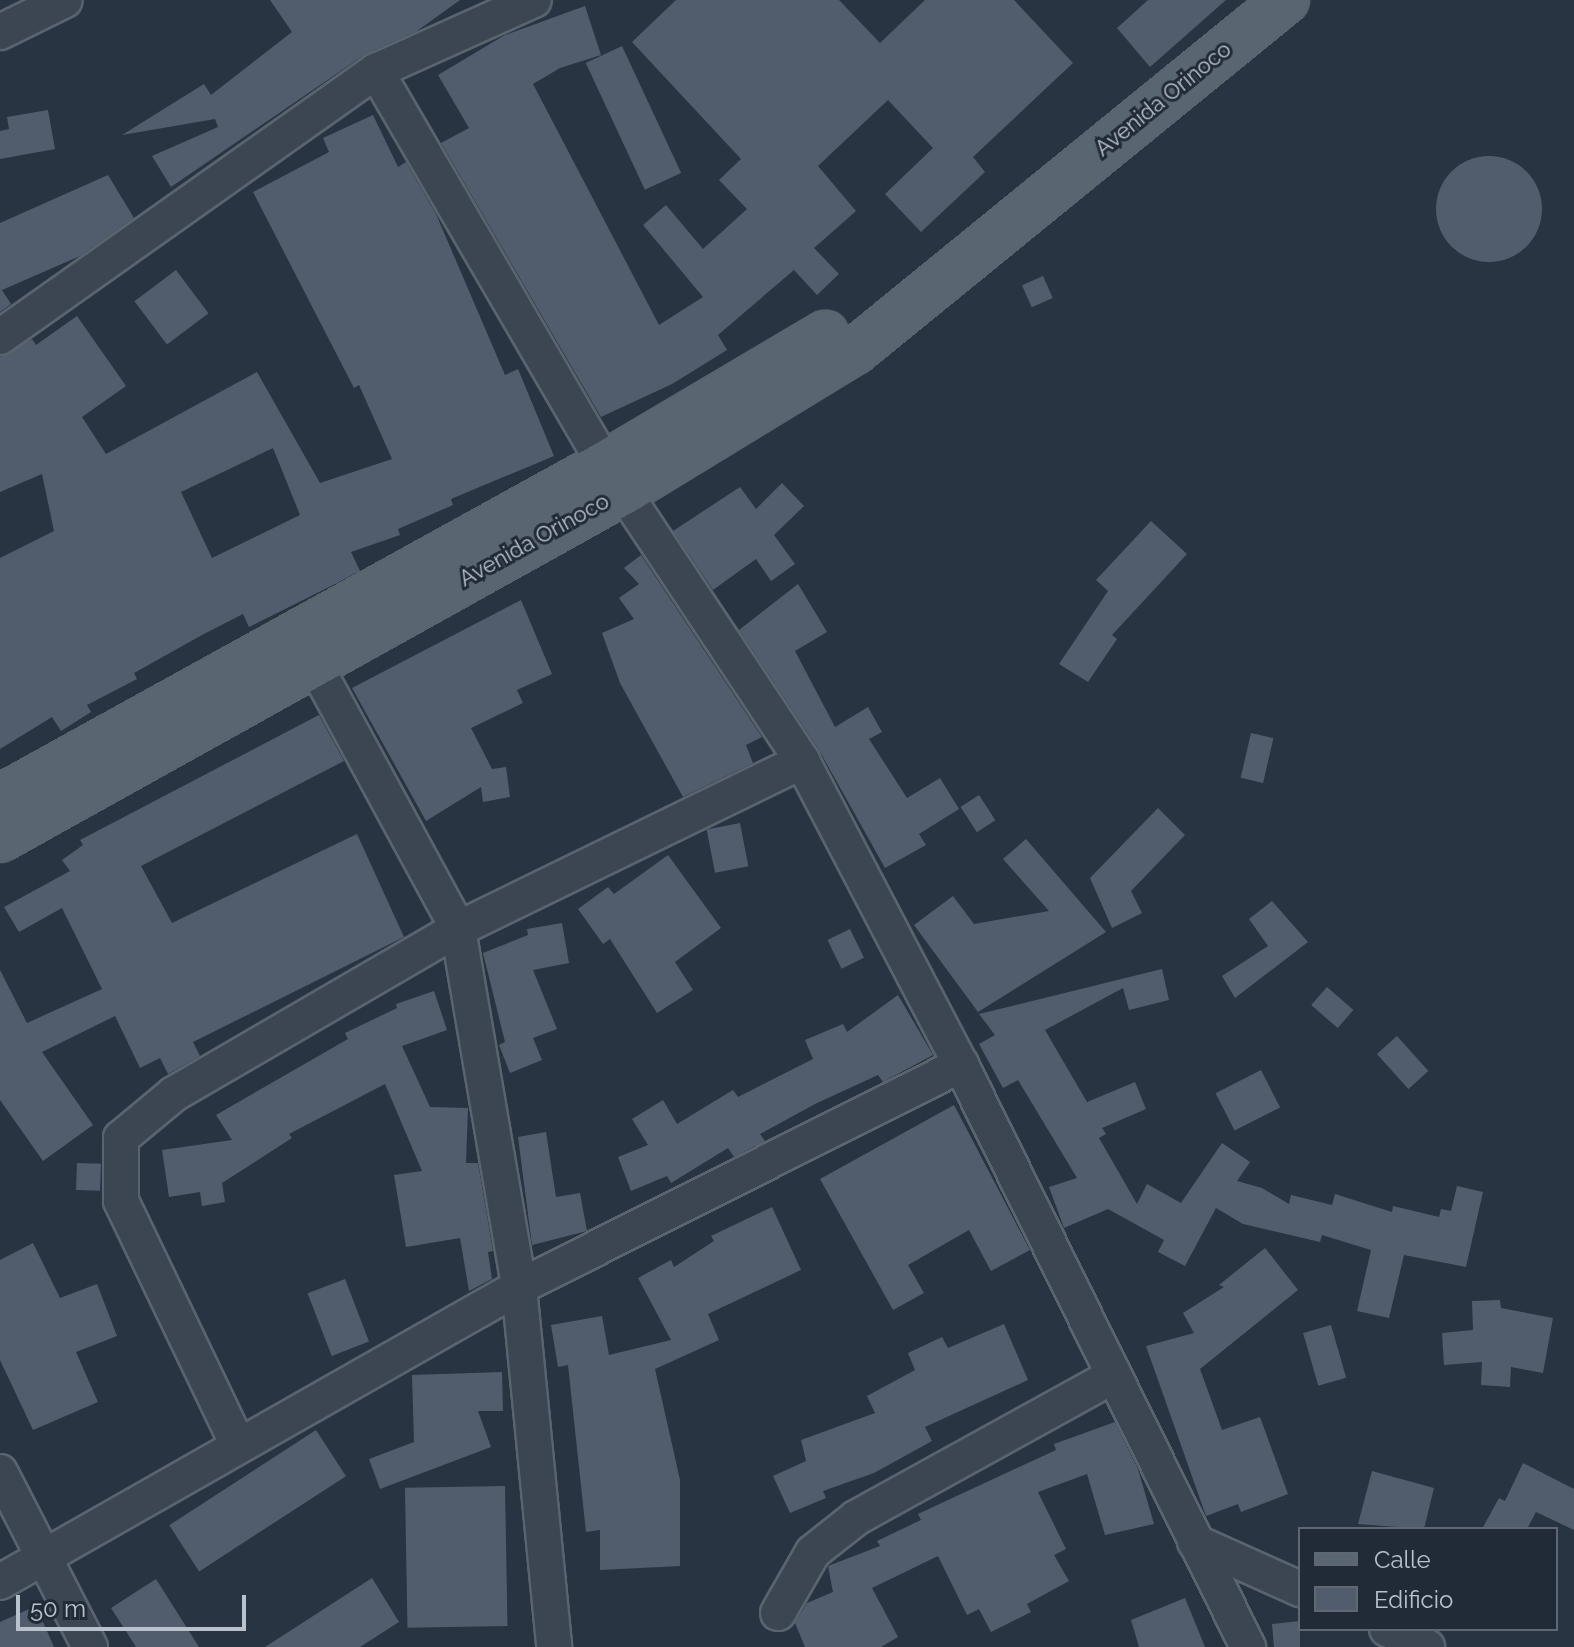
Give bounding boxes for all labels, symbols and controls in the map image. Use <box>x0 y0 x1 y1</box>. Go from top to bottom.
street label: Avenida Orinoco <box>1090 36 1236 162</box>
street label: Avenida Orinoco <box>454 488 614 592</box>
legend <box>1298 1527 1558 1631</box>
text: Calle <box>1374 1545 1431 1574</box>
scale bar <box>20 1579 250 1629</box>
text: Edificio <box>1374 1585 1453 1614</box>
text: 50 m <box>30 1594 86 1623</box>

